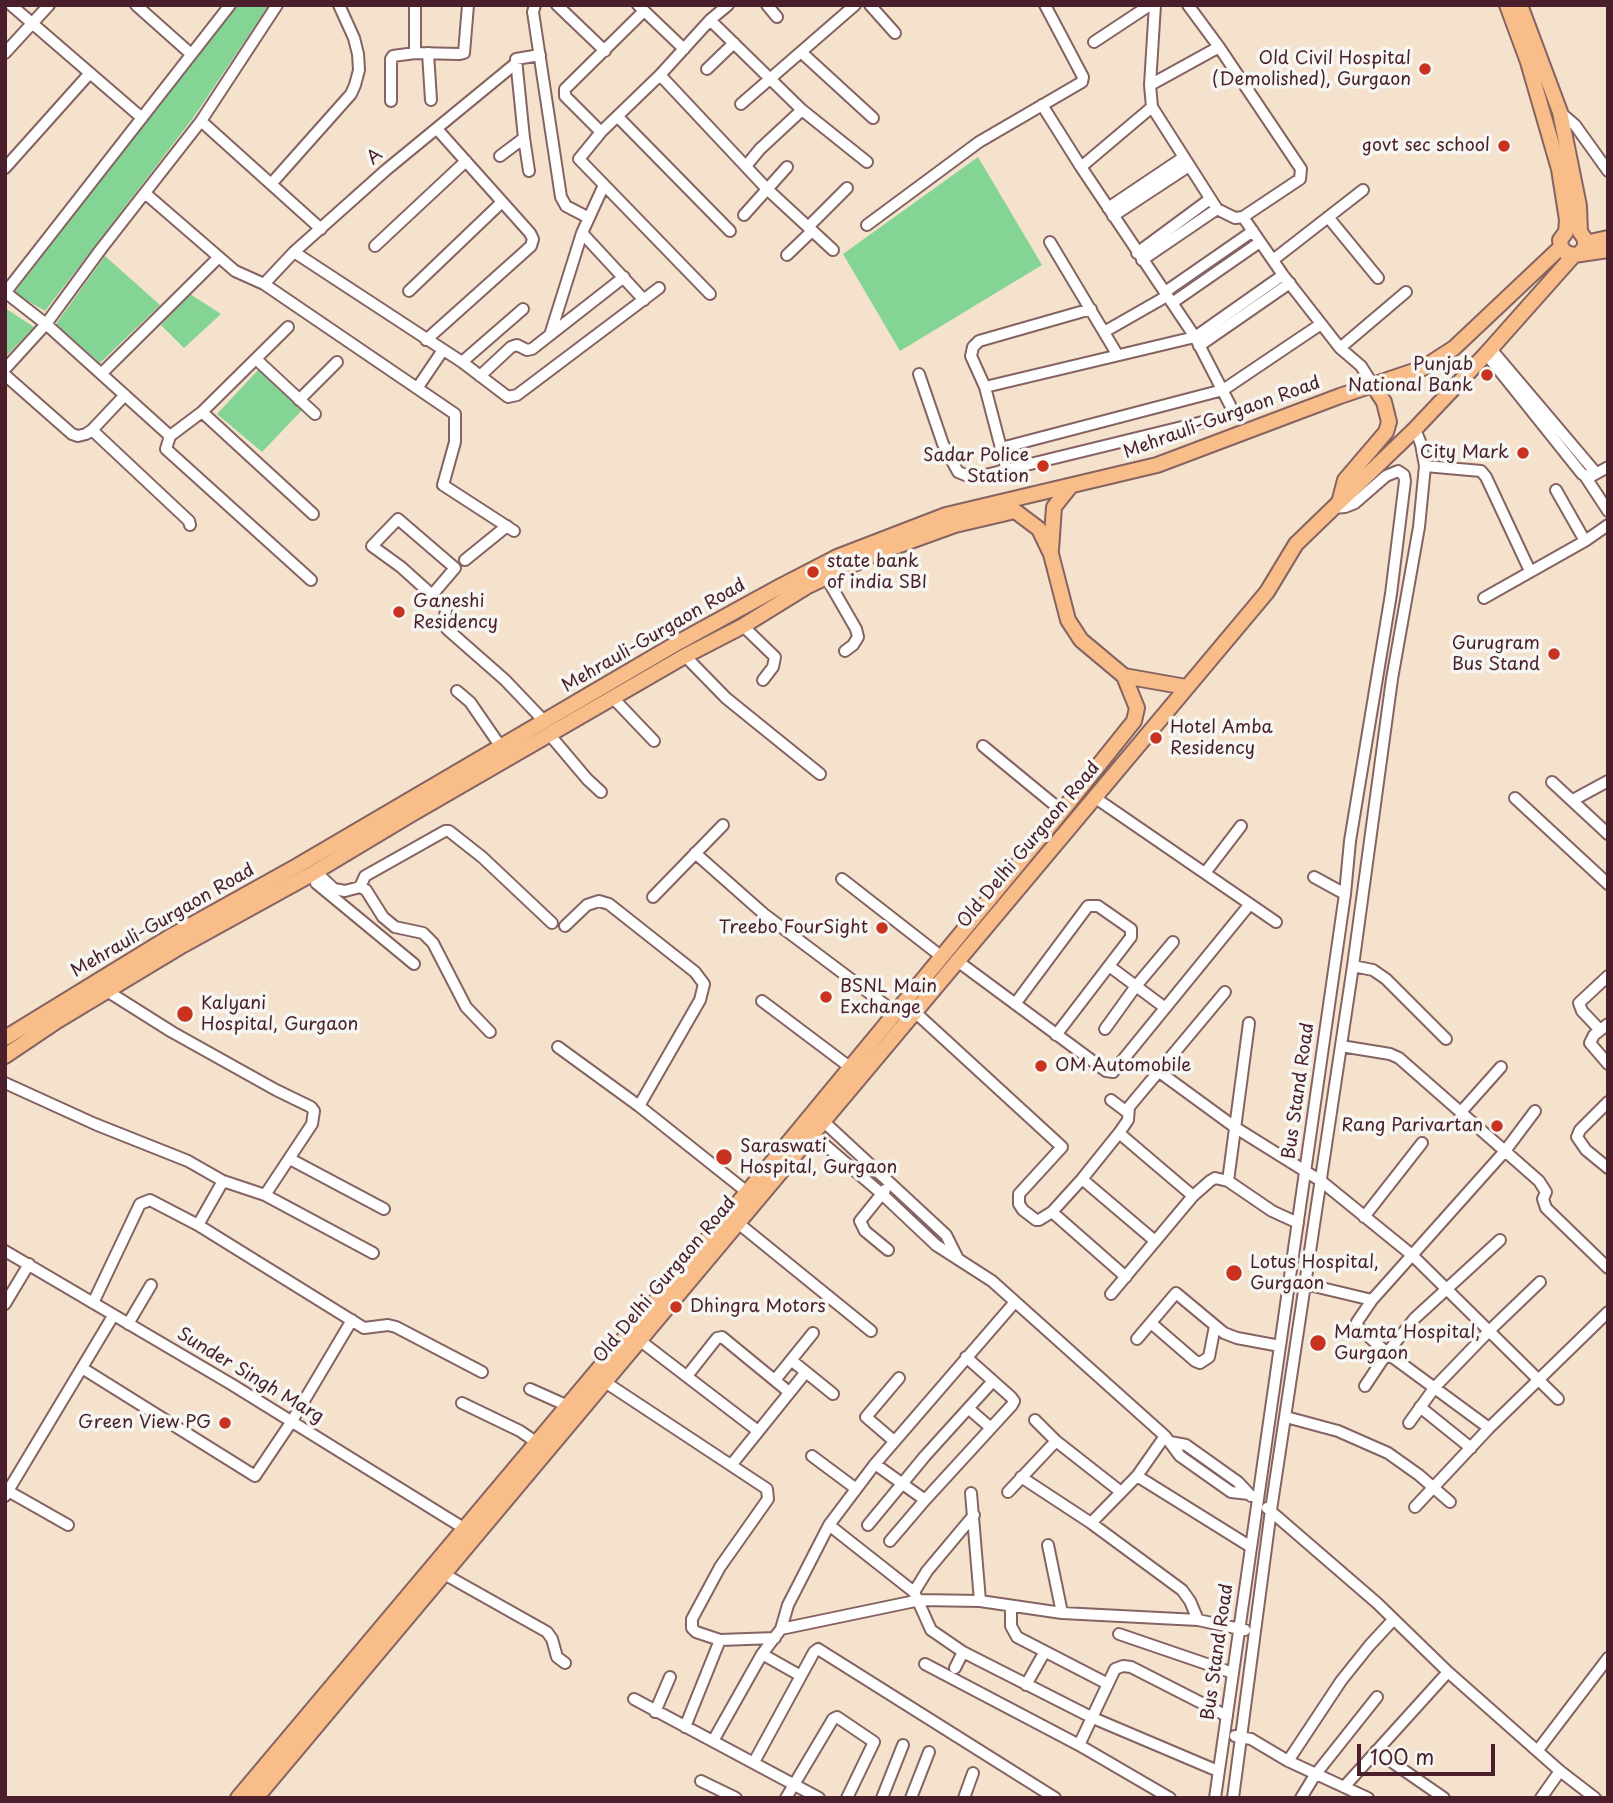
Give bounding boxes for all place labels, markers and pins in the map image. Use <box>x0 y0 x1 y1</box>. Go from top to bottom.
place label: Old Civil Hospital (Demolished), Gurgaon <box>1212 48 1411 90</box>
marker: Old Civil Hospital (Demolished), Gurgaon <box>1417 61 1433 77</box>
place label: govt sec school <box>1362 135 1490 157</box>
marker: govt sec school <box>1496 138 1512 154</box>
place label: Punjab National Bank <box>1348 354 1473 396</box>
marker: Punjab National Bank <box>1479 367 1495 383</box>
place label: City Mark <box>1420 442 1509 464</box>
place label: Sadar Police Station <box>923 445 1029 488</box>
marker: City Mark <box>1515 445 1531 461</box>
marker: Sadar Police Station <box>1035 458 1051 474</box>
place label: state bank of india SBI <box>827 551 927 594</box>
marker: state bank of india SBI <box>805 564 821 580</box>
place label: Ganeshi Residency <box>413 591 498 634</box>
marker: Ganeshi Residency <box>391 604 407 620</box>
place label: Gurugram Bus Stand <box>1452 633 1540 676</box>
marker: Gurugram Bus Stand <box>1546 646 1562 662</box>
place label: Hotel Amba Residency <box>1170 717 1273 760</box>
marker: Hotel Amba Residency <box>1148 730 1164 746</box>
place label: Treebo FourSight <box>719 917 868 939</box>
marker: Treebo FourSight <box>874 920 890 936</box>
place label: BSNL Main Exchange <box>840 976 937 1018</box>
marker: BSNL Main Exchange <box>818 989 834 1005</box>
place label: Kalyani Hospital, Gurgaon <box>201 993 358 1036</box>
marker: Kalyani Hospital, Gurgaon <box>175 1004 195 1024</box>
place label: OM Automobile <box>1055 1055 1191 1077</box>
marker: OM Automobile <box>1033 1058 1049 1074</box>
place label: Rang Parivartan <box>1341 1115 1483 1137</box>
marker: Rang Parivartan <box>1489 1118 1505 1134</box>
place label: Saraswati Hospital, Gurgaon <box>740 1136 897 1178</box>
marker: Saraswati Hospital, Gurgaon <box>714 1147 734 1167</box>
place label: Lotus Hospital, Gurgaon <box>1250 1252 1379 1294</box>
marker: Lotus Hospital, Gurgaon <box>1224 1263 1244 1283</box>
place label: Dhingra Motors <box>690 1296 826 1318</box>
marker: Dhingra Motors <box>668 1299 684 1315</box>
place label: Mamta Hospital, Gurgaon <box>1334 1322 1480 1364</box>
marker: Mamta Hospital, Gurgaon <box>1308 1333 1328 1353</box>
place label: Green View PG <box>78 1412 211 1434</box>
marker: Green View PG <box>217 1415 233 1431</box>

